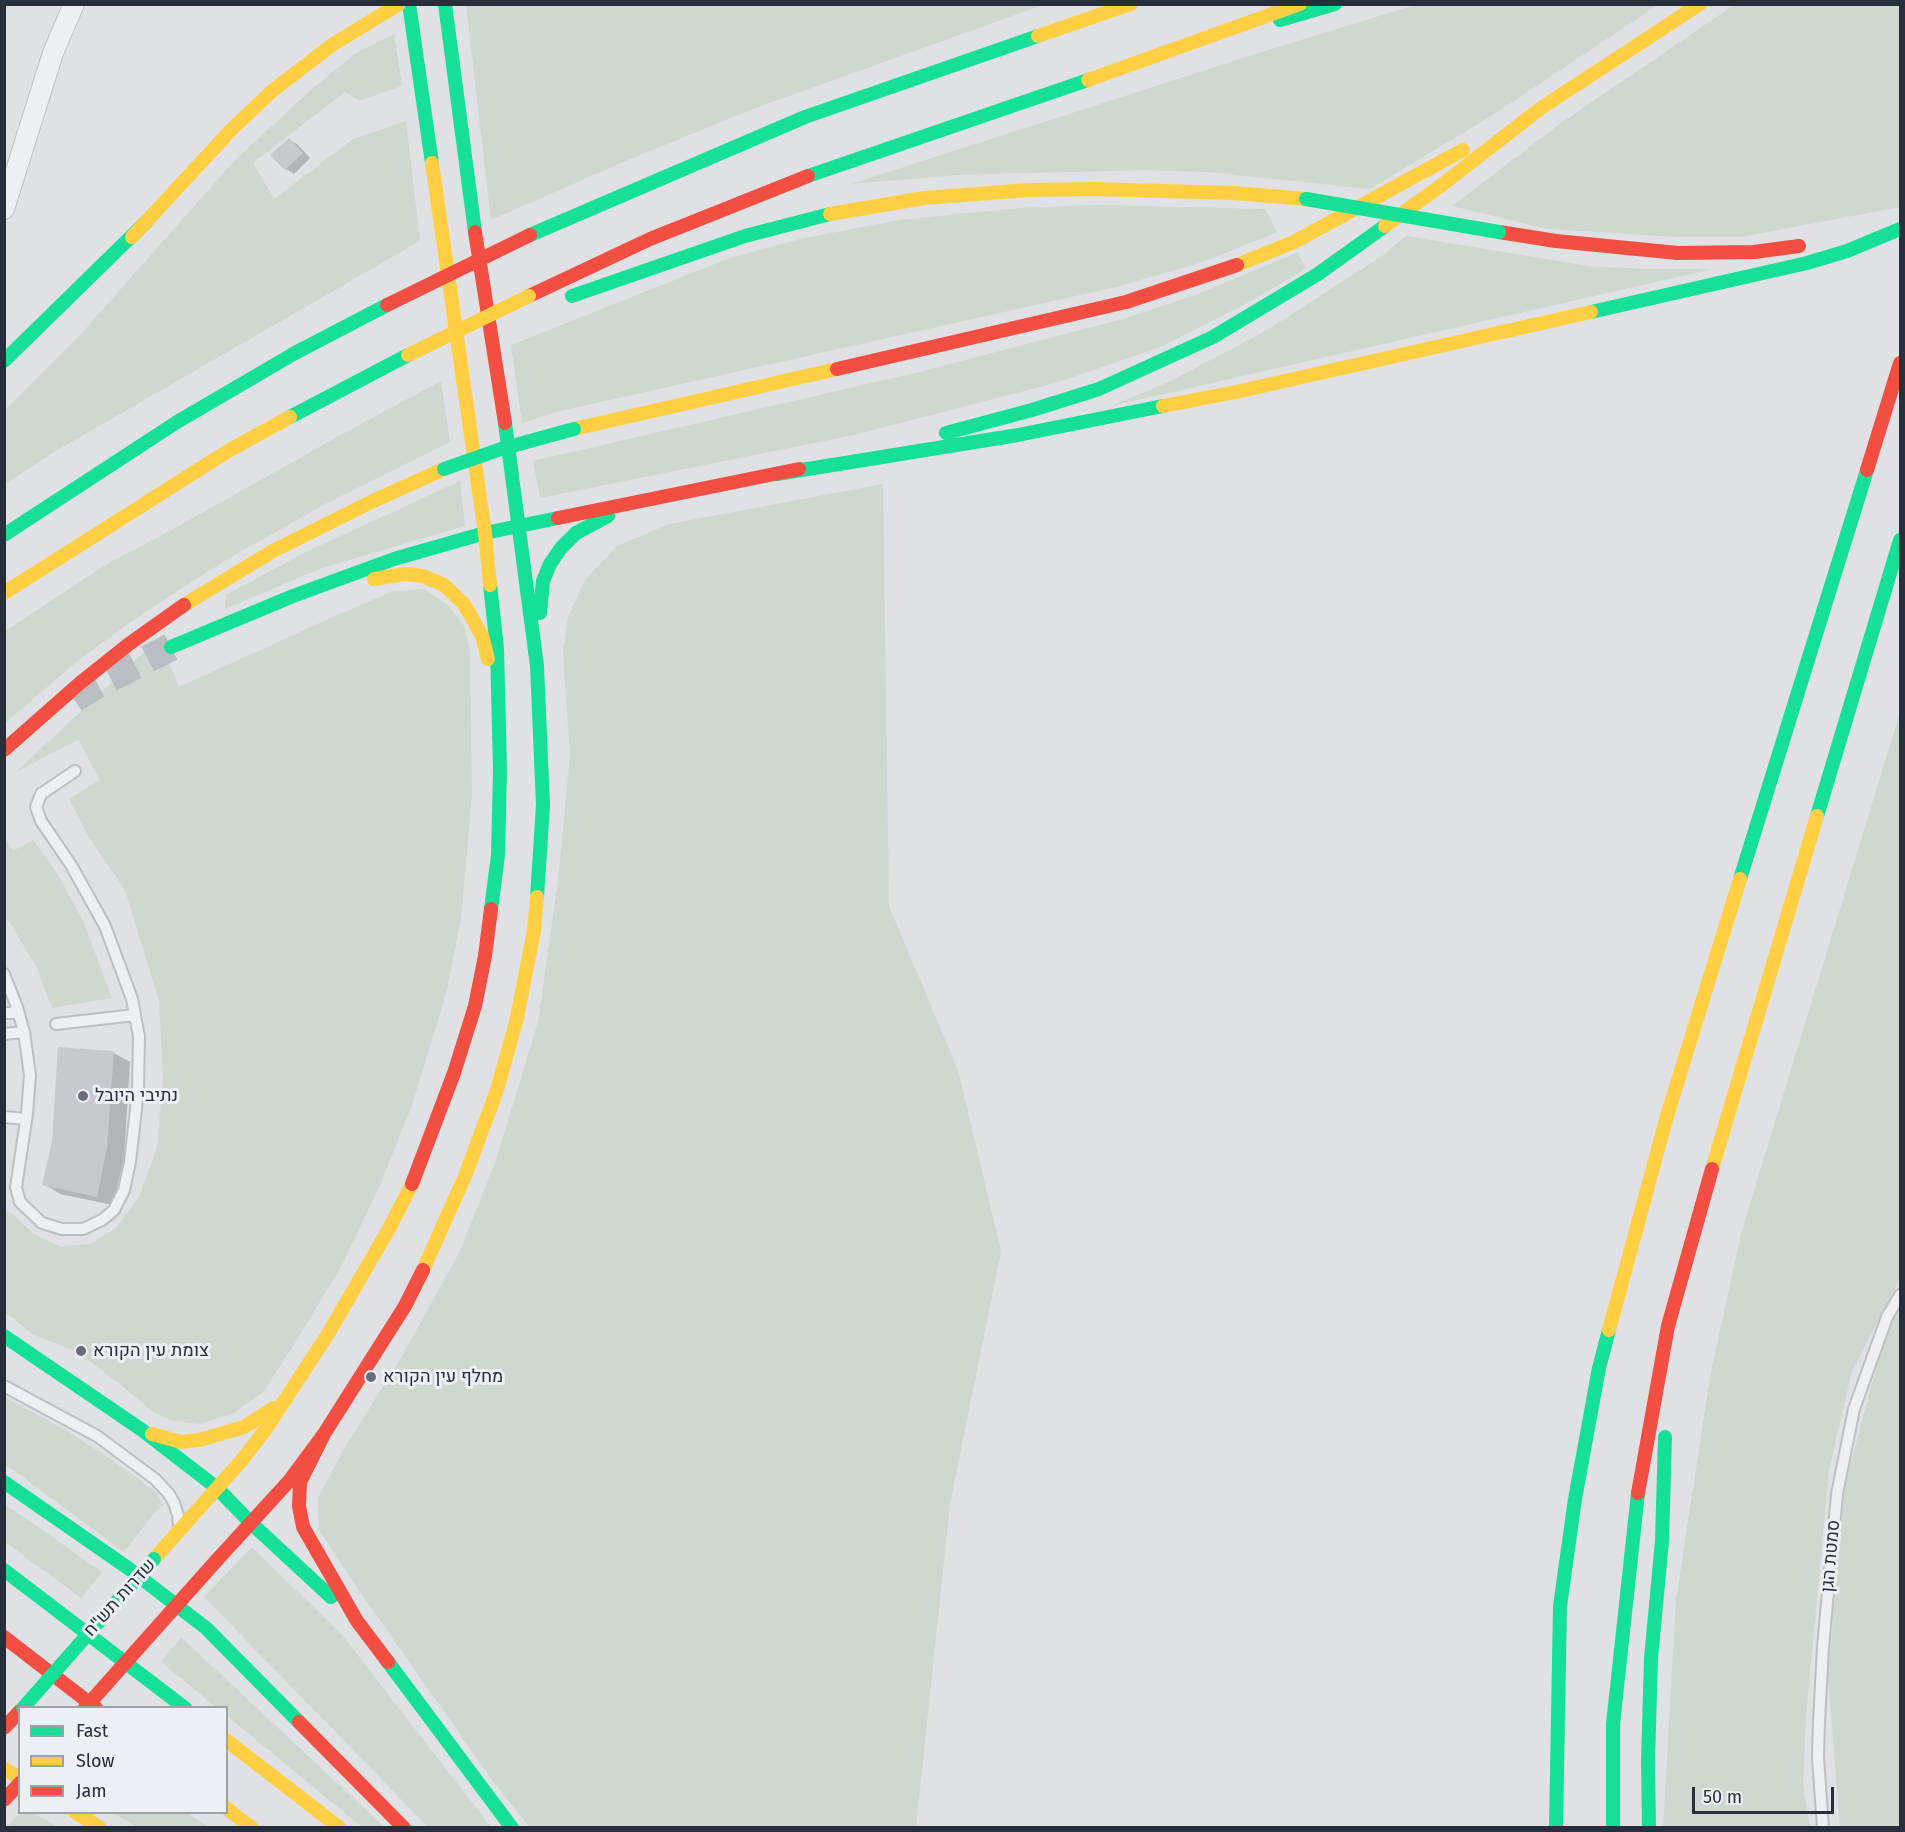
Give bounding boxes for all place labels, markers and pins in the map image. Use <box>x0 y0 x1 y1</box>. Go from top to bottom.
place label: נתיבי היובל <box>95 1085 178 1107</box>
marker: נתיבי היובל <box>76 1089 90 1103</box>
place label: צומת עין הקורא <box>93 1340 209 1362</box>
marker: צומת עין הקורא <box>74 1344 88 1358</box>
place label: מחלף עין הקורא <box>383 1366 503 1388</box>
marker: מחלף עין הקורא <box>364 1370 378 1384</box>

